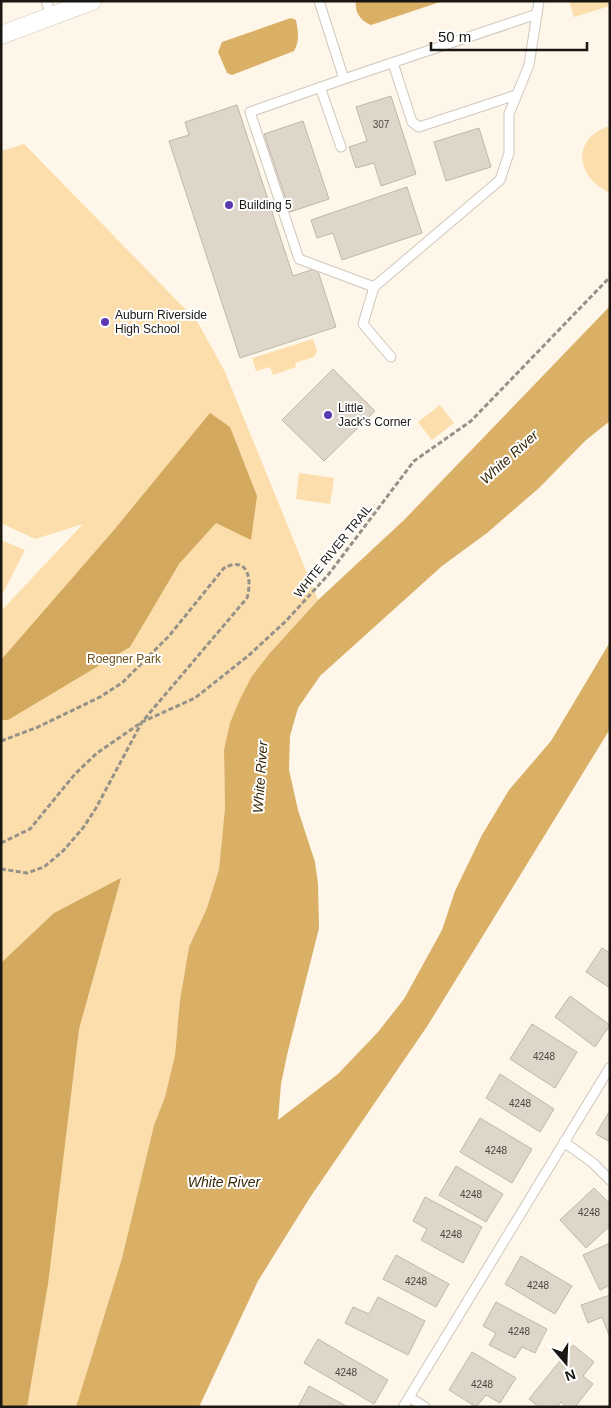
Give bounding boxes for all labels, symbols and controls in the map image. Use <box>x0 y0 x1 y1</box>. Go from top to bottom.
scale bar <box>431 20 587 52</box>
text: 50 m <box>438 28 471 45</box>
house number: 307 <box>373 119 390 130</box>
place label: Building 5 <box>239 198 292 212</box>
marker: Building 5 <box>223 199 235 211</box>
place label: Auburn Riverside High School <box>115 308 207 336</box>
marker: Auburn Riverside High School <box>99 316 111 328</box>
place label: Little Jack's Corner <box>338 401 411 429</box>
marker: Little Jack's Corner <box>322 409 334 421</box>
water label: White River <box>477 426 542 487</box>
street label: WHITE RIVER TRAIL <box>291 501 375 600</box>
park label: Roegner Park <box>87 652 162 666</box>
water label: White River <box>249 739 271 814</box>
house number: 4248 <box>533 1051 556 1062</box>
house number: 4248 <box>509 1098 532 1109</box>
house number: 4248 <box>485 1145 508 1156</box>
water label: White River <box>188 1174 262 1190</box>
house number: 4248 <box>460 1189 483 1200</box>
house number: 4248 <box>578 1207 601 1218</box>
house number: 4248 <box>440 1229 463 1240</box>
house number: 4248 <box>405 1276 428 1287</box>
house number: 4248 <box>527 1280 550 1291</box>
house number: 4248 <box>508 1326 531 1337</box>
north arrow <box>541 1338 591 1388</box>
text: N <box>563 1366 578 1385</box>
house number: 4248 <box>335 1367 358 1378</box>
house number: 4248 <box>471 1379 494 1390</box>

